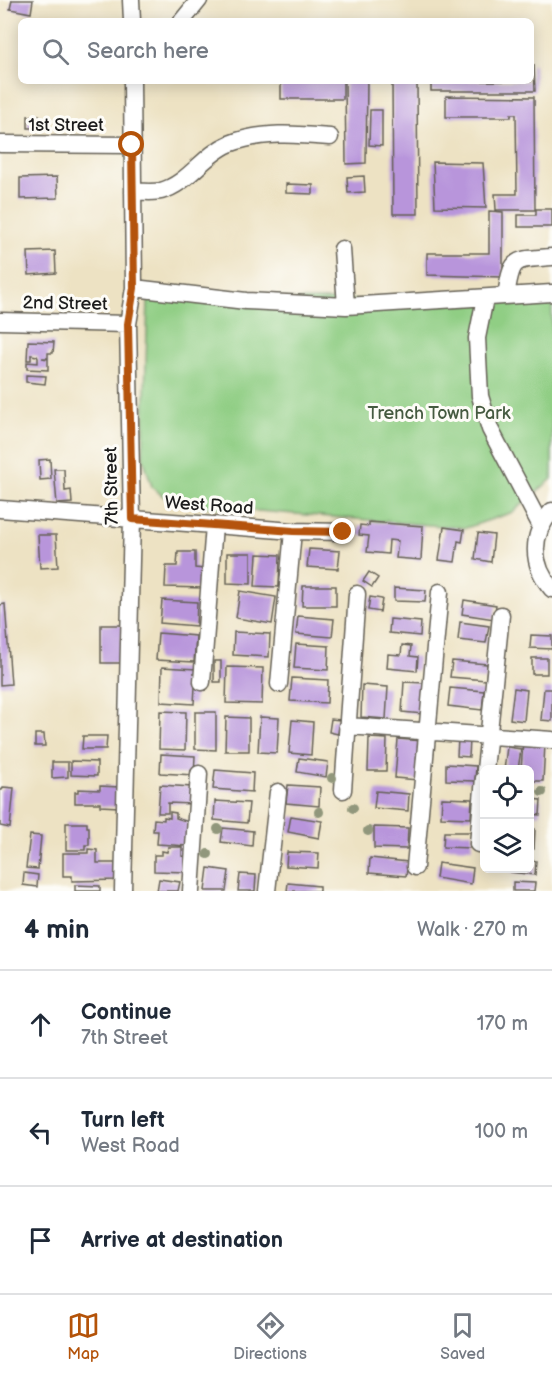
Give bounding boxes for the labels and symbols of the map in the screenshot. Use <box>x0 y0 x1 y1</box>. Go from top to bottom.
street label: 1st Street <box>28 115 104 136</box>
route start <box>118 131 144 157</box>
street label: 2nd Street <box>22 292 108 315</box>
park label: Trench Town Park <box>368 403 511 424</box>
street label: 7th Street <box>100 446 123 525</box>
street label: West Road <box>164 492 254 519</box>
route end <box>329 518 355 544</box>

